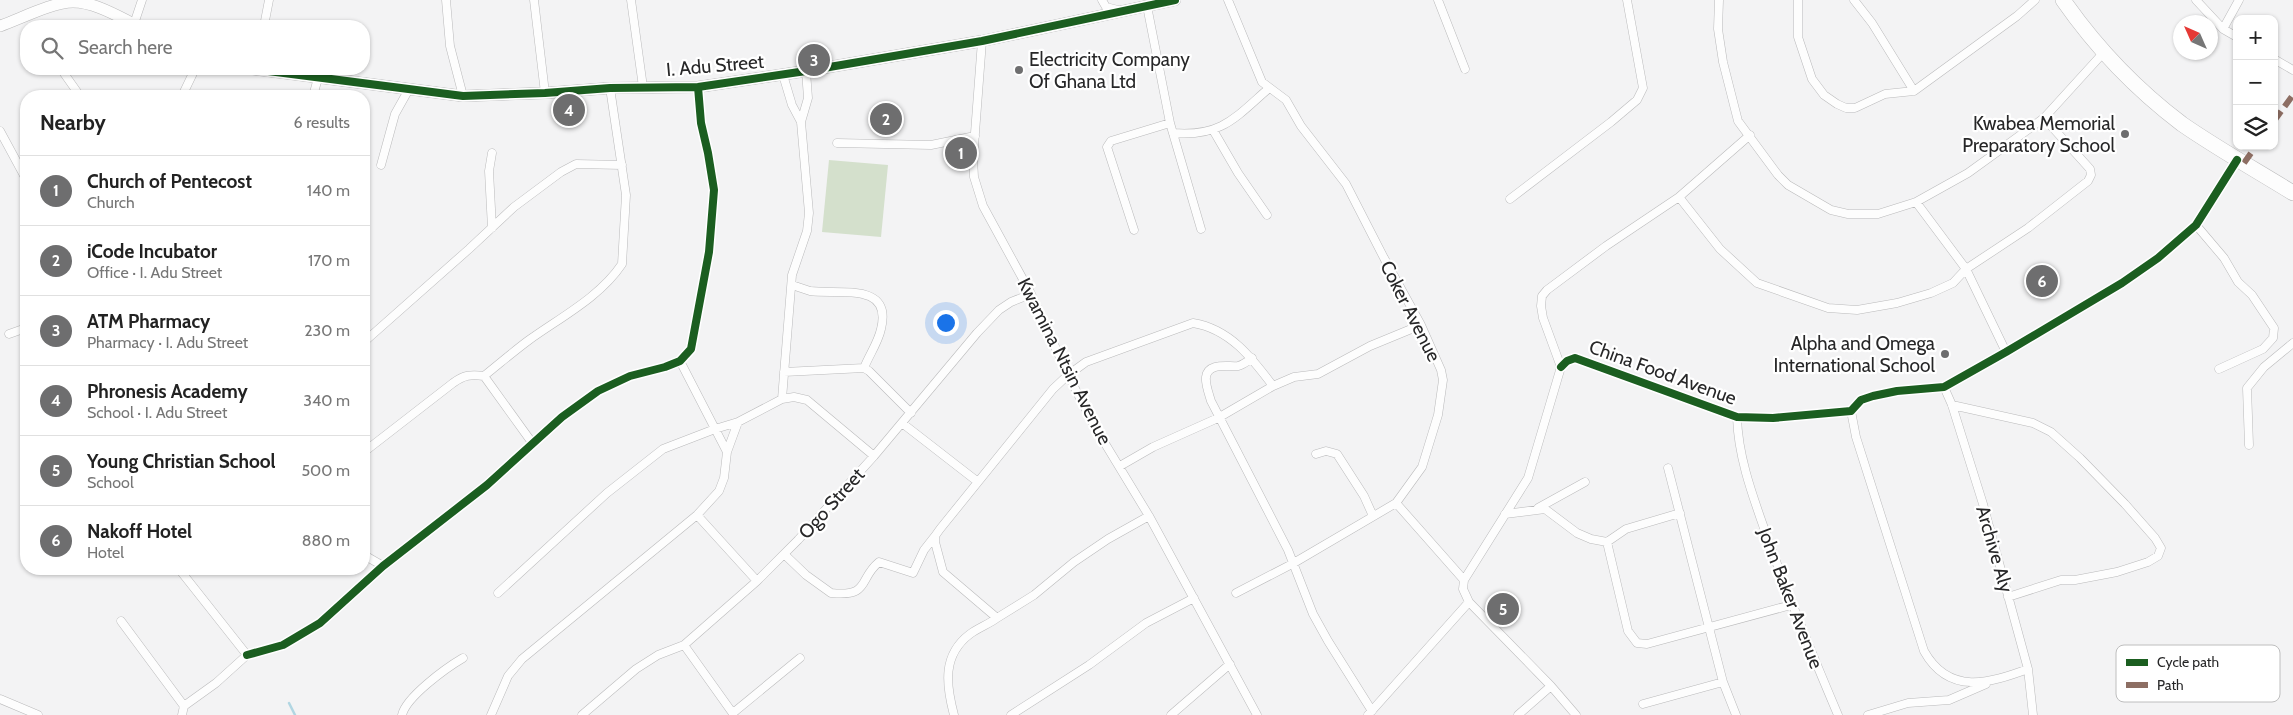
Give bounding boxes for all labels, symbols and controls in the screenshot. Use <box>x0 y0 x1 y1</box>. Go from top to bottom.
north arrow <box>2173 15 2218 60</box>
map controls <box>2233 15 2278 150</box>
button: + <box>2233 15 2278 60</box>
search box <box>20 20 370 75</box>
icon: search <box>38 34 66 62</box>
text: Search here <box>78 36 172 59</box>
pin: 3 <box>798 41 830 79</box>
place label: Electricity Company Of Ghana Ltd <box>1029 48 1190 93</box>
street label: I. Adu Street <box>665 50 766 81</box>
button: − <box>2233 60 2278 105</box>
marker: Electricity Company Of Ghana Ltd <box>1013 64 1025 76</box>
pin: 4 <box>553 91 585 129</box>
pin: 2 <box>870 100 902 138</box>
button: layers <box>2233 105 2278 150</box>
text: Nearby <box>40 110 106 135</box>
place label: Kwabea Memorial Preparatory School <box>1962 112 2116 157</box>
text: 6 results <box>294 113 350 132</box>
marker: Kwabea Memorial Preparatory School <box>2119 128 2131 140</box>
pin: 1 <box>945 134 977 172</box>
text: Church of Pentecost <box>87 170 252 193</box>
text: 1 <box>53 181 59 200</box>
text: 140 m <box>307 181 350 200</box>
text: Church <box>87 193 135 212</box>
text: iCode Incubator <box>87 240 217 263</box>
text: 2 <box>52 251 60 270</box>
text: 170 m <box>308 251 350 270</box>
street label: Coker Avenue <box>1375 257 1446 366</box>
pin: 6 <box>2026 262 2058 300</box>
text: Office · I. Adu Street <box>87 263 222 282</box>
street label: Kwamina Ntsin Avenue <box>1013 274 1117 449</box>
text: ATM Pharmacy <box>87 310 210 333</box>
your location <box>933 310 959 336</box>
text: 3 <box>52 321 60 340</box>
text: 230 m <box>304 321 350 340</box>
place label: Alpha and Omega International School <box>1773 332 1936 377</box>
text: Pharmacy · I. Adu Street <box>87 333 248 352</box>
street label: China Food Avenue <box>1586 335 1740 410</box>
marker: Alpha and Omega International School <box>1939 348 1951 360</box>
text: Phronesis Academy <box>87 380 248 403</box>
text: 4 <box>51 391 61 410</box>
text: 340 m <box>303 391 350 410</box>
text: School · I. Adu Street <box>87 403 227 422</box>
text: Young Christian School <box>87 450 276 473</box>
text: 5 <box>52 461 60 480</box>
text: 500 m <box>301 461 350 480</box>
street label: Ogo Street <box>794 463 870 544</box>
text: School <box>87 473 134 492</box>
street label: Archive Aly <box>1971 503 2018 596</box>
text: Nakoff Hotel <box>87 520 192 543</box>
street label: John Baker Avenue <box>1753 524 1828 672</box>
text: 6 <box>52 531 61 550</box>
text: 880 m <box>302 531 350 550</box>
text: Hotel <box>87 543 124 562</box>
pin: 5 <box>1487 590 1519 628</box>
legend <box>2116 645 2280 702</box>
text: Cycle path <box>2157 653 2219 671</box>
text: Path <box>2157 676 2184 694</box>

